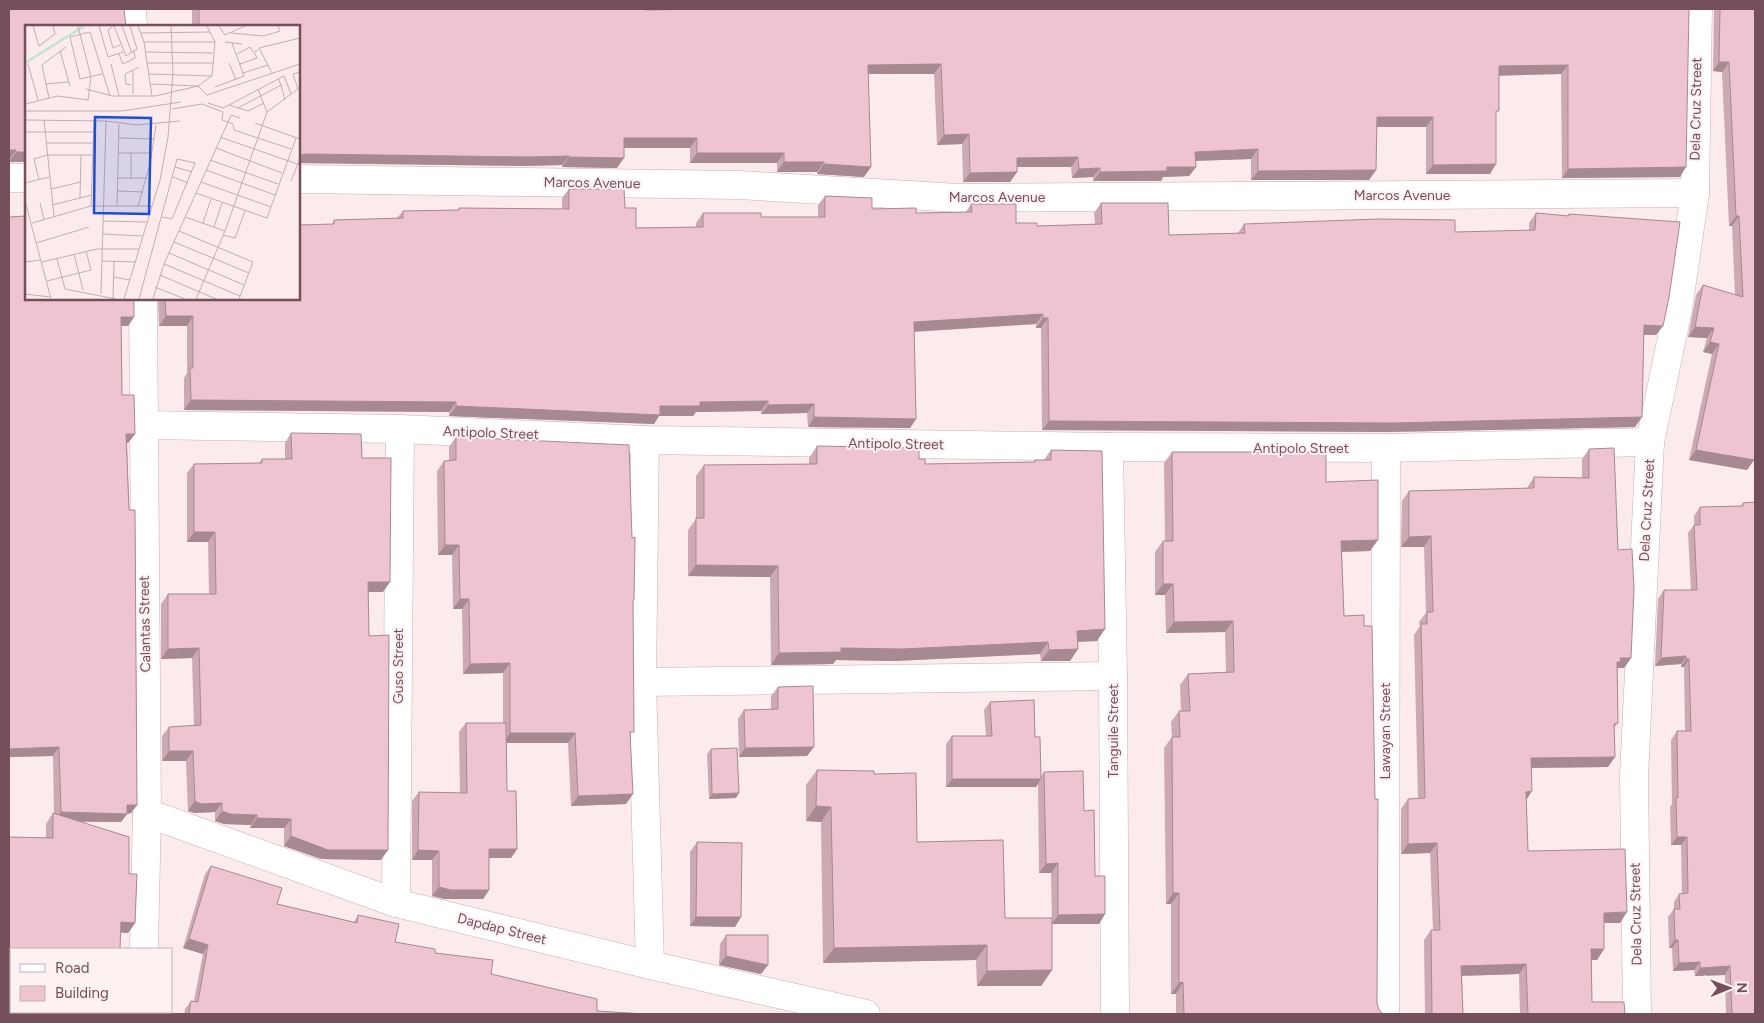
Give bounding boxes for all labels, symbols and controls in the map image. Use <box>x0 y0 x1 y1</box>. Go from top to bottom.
inset map <box>25 25 300 300</box>
street label: Dela Cruz Street <box>1687 57 1705 161</box>
street label: Marcos Avenue <box>543 174 641 192</box>
street label: Marcos Avenue <box>1354 187 1451 204</box>
street label: Marcos Avenue <box>949 189 1046 206</box>
street label: Antipolo Street <box>443 423 539 443</box>
street label: Antipolo Street <box>848 435 944 453</box>
street label: Antipolo Street <box>1253 440 1349 457</box>
street label: Dela Cruz Street <box>1636 458 1658 562</box>
street label: Calantas Street <box>136 575 154 673</box>
street label: Guso Street <box>390 628 407 704</box>
street label: Lawayan Street <box>1377 683 1394 779</box>
street label: Tanguile Street <box>1105 684 1122 778</box>
street label: Dela Cruz Street <box>1627 862 1645 966</box>
street label: Dapdap Street <box>456 910 548 948</box>
legend <box>10 948 172 1013</box>
text: Road <box>55 959 90 977</box>
north arrow <box>1704 963 1754 1013</box>
text: N <box>1733 982 1750 993</box>
text: Building <box>55 984 109 1002</box>

